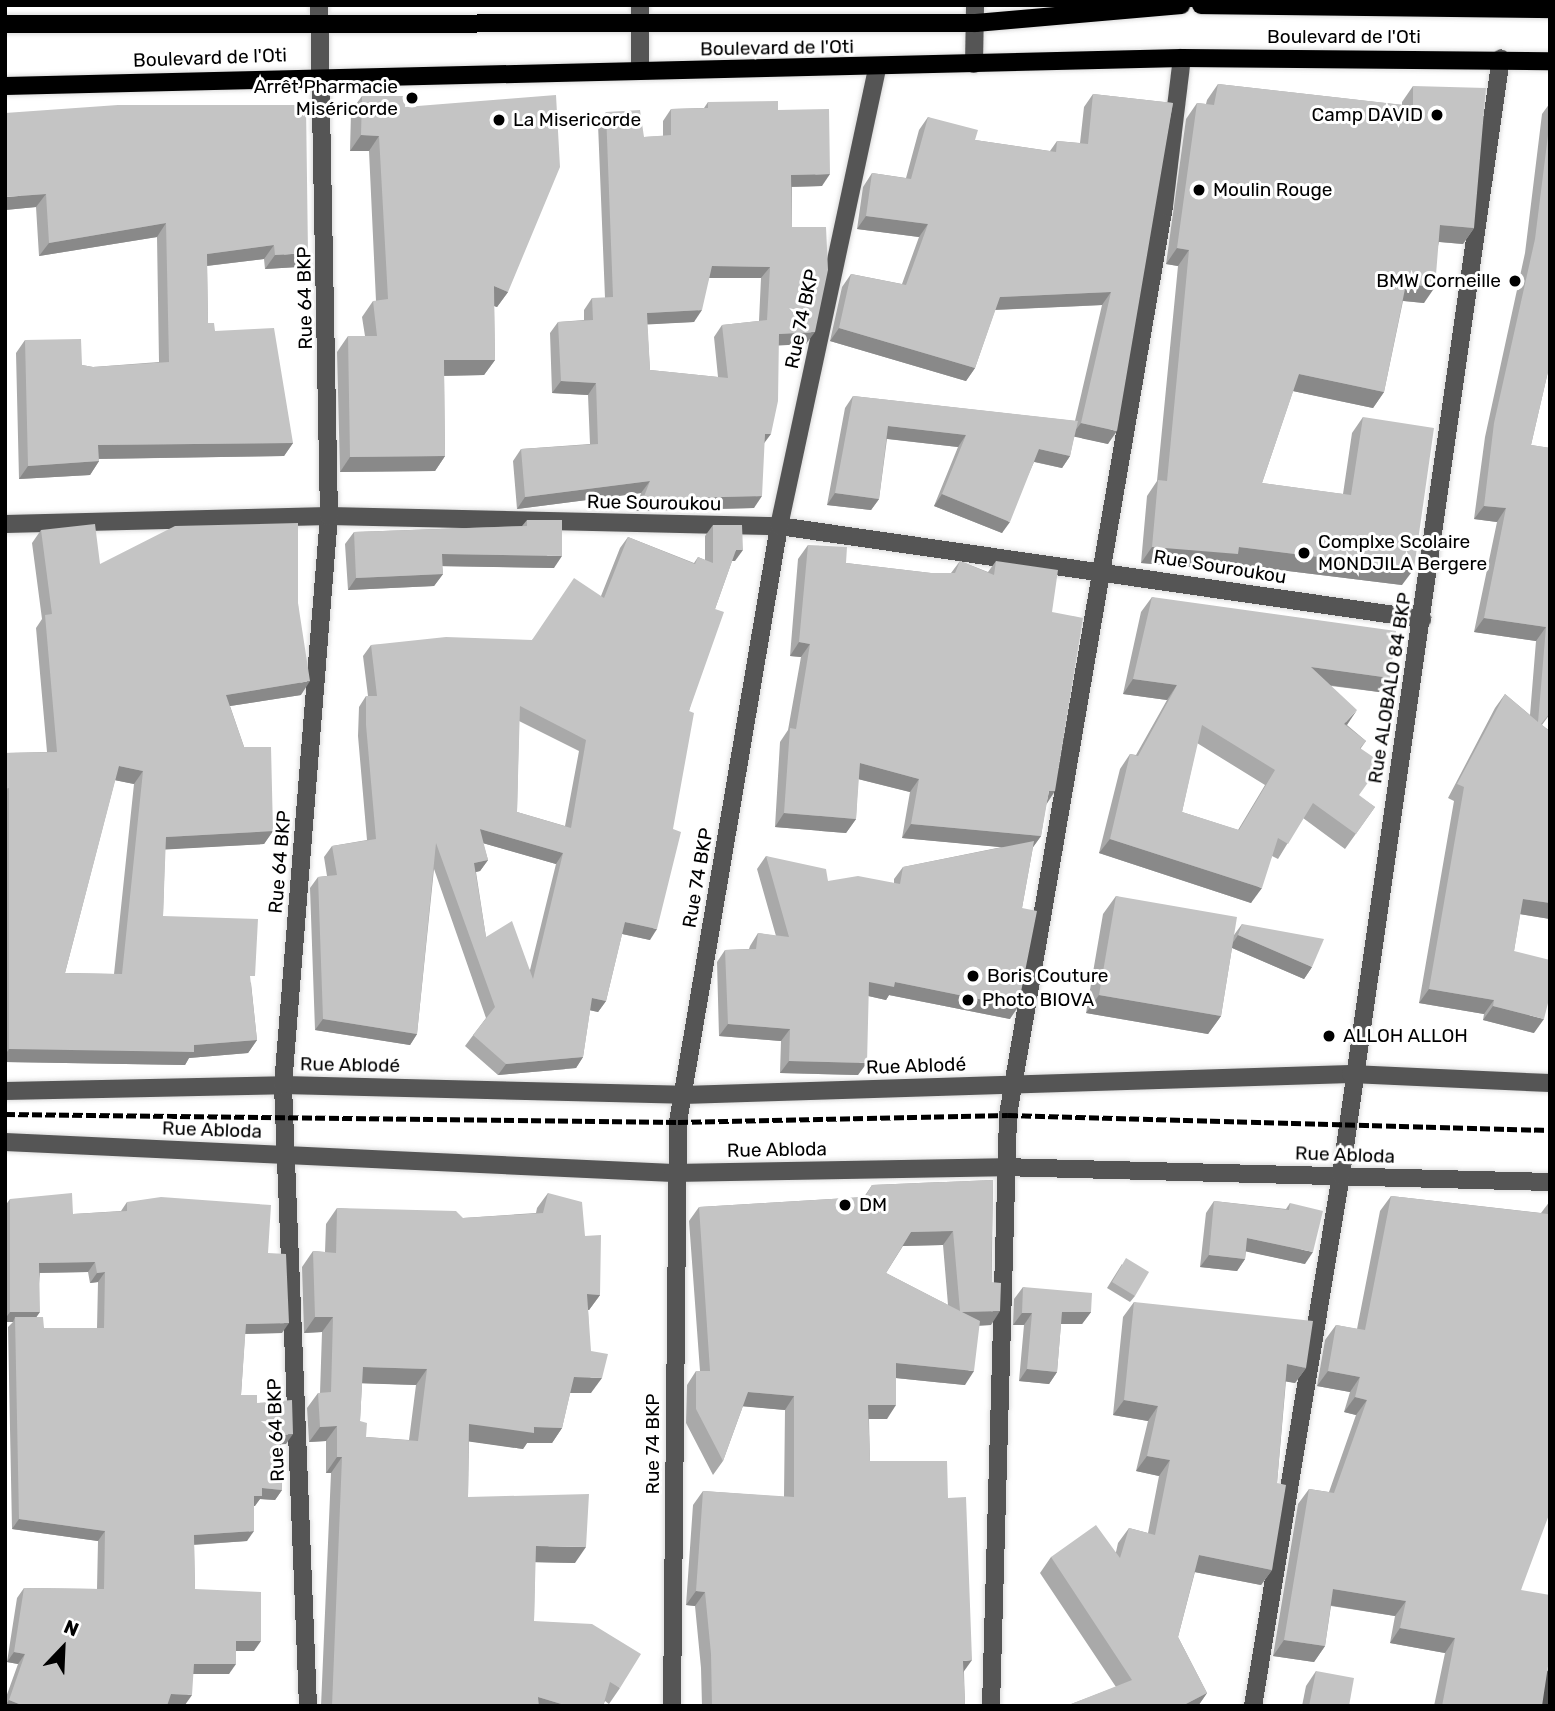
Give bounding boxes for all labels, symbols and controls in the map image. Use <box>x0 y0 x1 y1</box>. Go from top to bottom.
street label: Boulevard de l'Oti <box>1267 26 1421 48</box>
street label: Boulevard de l'Oti <box>700 35 854 61</box>
street label: Boulevard de l'Oti <box>133 44 287 72</box>
place label: Arrêt Pharmacie Miséricorde <box>254 76 398 120</box>
marker: Arrêt Pharmacie Miséricorde <box>404 90 420 106</box>
place label: Camp DAVID <box>1312 104 1423 126</box>
marker: Camp DAVID <box>1429 107 1445 123</box>
place label: La Misericorde <box>513 109 641 131</box>
marker: La Misericorde <box>491 112 507 128</box>
place label: Moulin Rouge <box>1213 179 1332 201</box>
marker: Moulin Rouge <box>1191 182 1207 198</box>
street label: Rue 64 BKP <box>293 246 317 350</box>
street label: Rue 74 BKP <box>780 267 824 371</box>
place label: BMW Corneille <box>1376 270 1501 292</box>
marker: BMW Corneille <box>1507 273 1523 289</box>
street label: Rue Souroukou <box>587 490 721 516</box>
place label: Complxe Scolaire MONDJILA Bergere <box>1318 531 1488 575</box>
street label: Rue Souroukou <box>1152 545 1288 589</box>
marker: Complxe Scolaire MONDJILA Bergere <box>1296 545 1312 561</box>
street label: Rue ALOBALO 84 BKP <box>1364 591 1416 785</box>
street label: Rue 64 BKP <box>264 810 296 914</box>
street label: Rue 74 BKP <box>678 826 718 930</box>
place label: Boris Couture <box>987 965 1108 987</box>
marker: Boris Couture <box>965 968 981 984</box>
place label: Photo BIOVA <box>982 989 1094 1011</box>
marker: Photo BIOVA <box>960 992 976 1008</box>
place label: ALLOH ALLOH <box>1343 1025 1468 1047</box>
marker: ALLOH ALLOH <box>1321 1028 1337 1044</box>
street label: Rue Ablodé <box>299 1053 401 1077</box>
street label: Rue Ablodé <box>865 1053 967 1079</box>
street label: Rue Abloda <box>161 1117 263 1143</box>
street label: Rue Abloda <box>727 1138 827 1162</box>
street label: Rue Abloda <box>1294 1142 1396 1168</box>
place label: DM <box>859 1194 887 1216</box>
marker: DM <box>837 1197 853 1213</box>
street label: Rue 64 BKP <box>263 1378 289 1482</box>
street label: Rue 74 BKP <box>642 1393 664 1495</box>
north arrow <box>28 1613 98 1683</box>
text: N <box>61 1615 82 1641</box>

